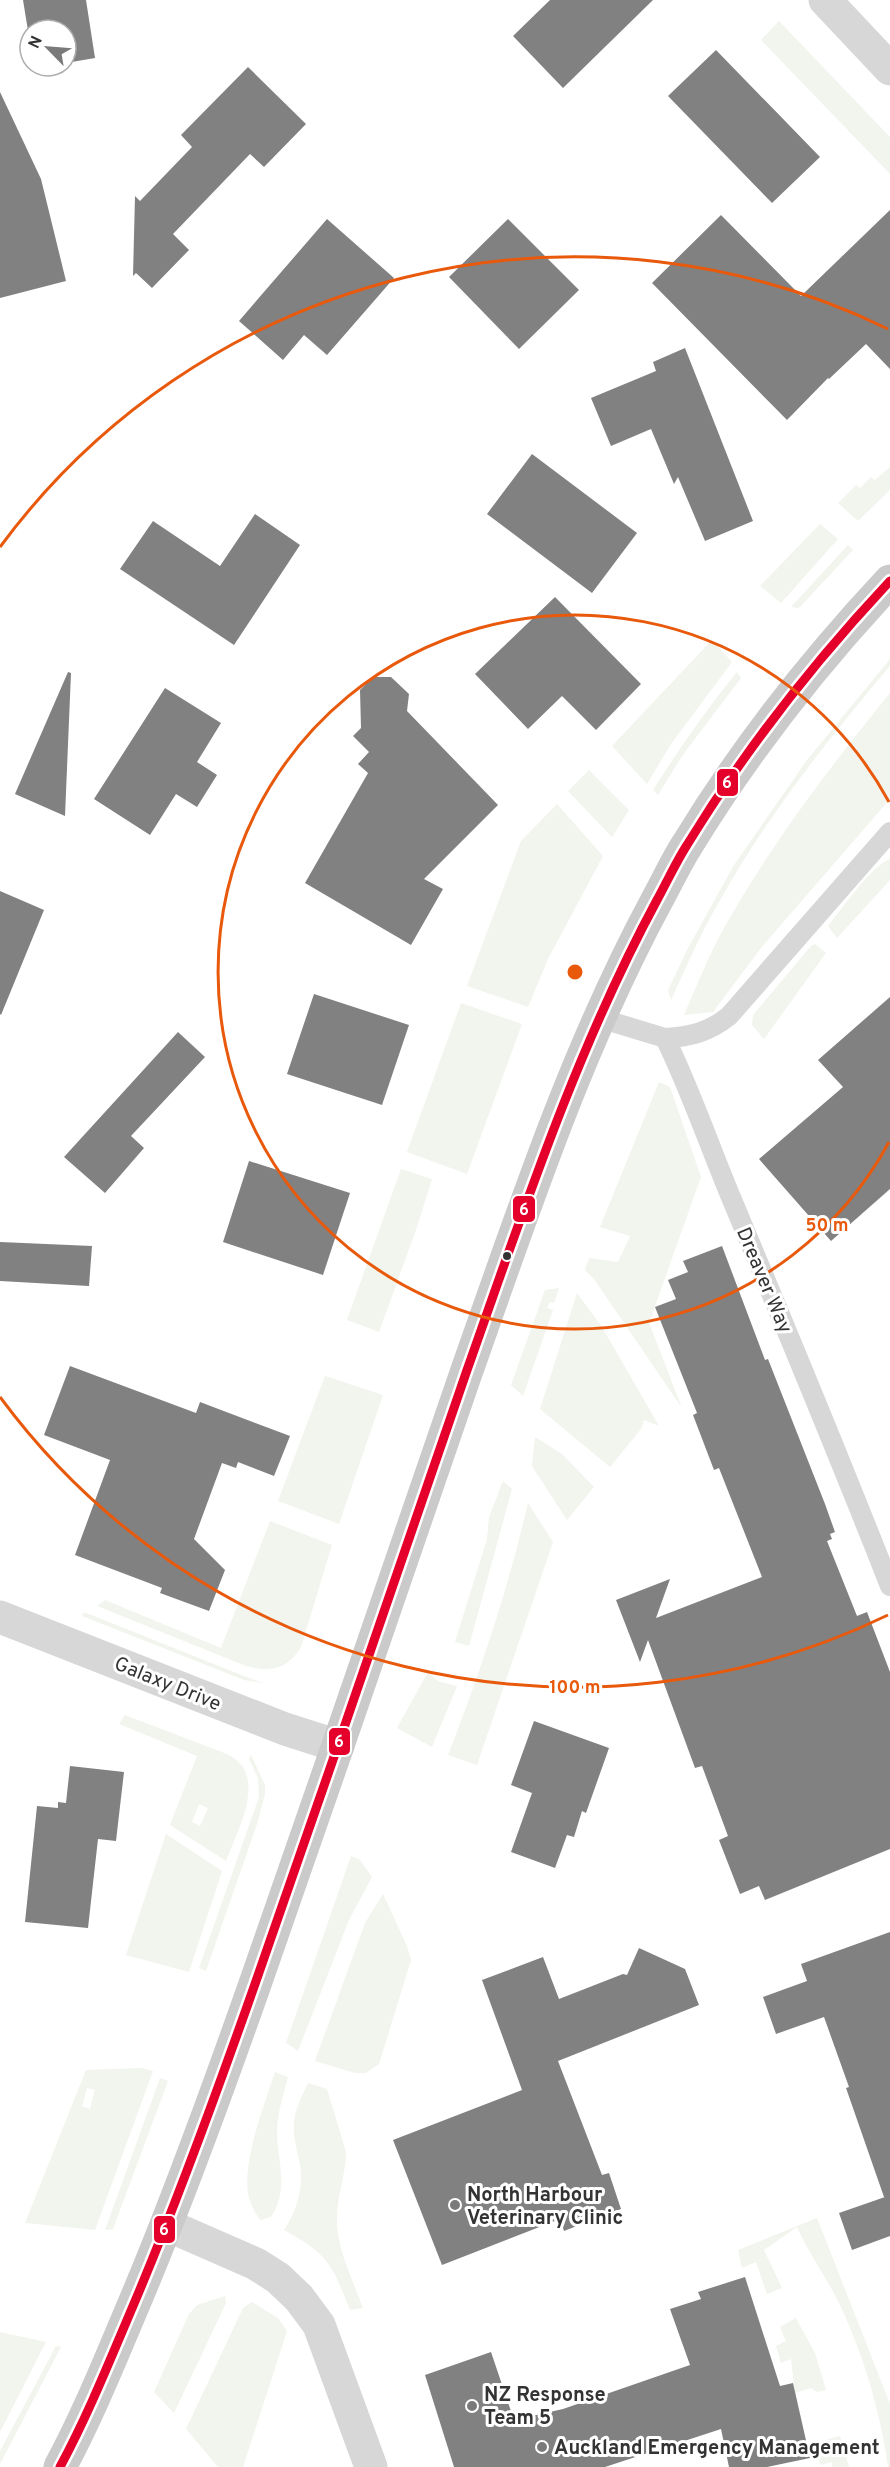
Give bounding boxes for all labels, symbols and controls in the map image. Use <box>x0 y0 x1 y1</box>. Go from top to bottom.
north arrow <box>18 18 78 78</box>
text: N <box>25 33 48 52</box>
line badge: 6 <box>716 768 739 797</box>
text: 6 <box>722 774 732 794</box>
centre of rings <box>565 962 585 982</box>
line badge: 6 <box>512 1195 536 1223</box>
text: 6 <box>519 1201 529 1221</box>
text: 50 m <box>805 1215 849 1238</box>
street label: Dreaver Way <box>729 1224 797 1338</box>
unlabelled marker <box>501 1250 513 1262</box>
street label: Galaxy Drive <box>110 1652 225 1718</box>
text: 100 m <box>549 1677 601 1700</box>
line badge: 6 <box>328 1727 351 1756</box>
text: 6 <box>334 1733 344 1753</box>
place label: North Harbour Veterinary Clinic <box>467 2183 623 2232</box>
marker: North Harbour Veterinary Clinic <box>448 2198 462 2212</box>
line badge: 6 <box>153 2215 176 2244</box>
text: 6 <box>159 2221 169 2241</box>
place label: NZ Response Team 5 <box>484 2383 606 2432</box>
marker: NZ Response Team 5 <box>465 2399 479 2413</box>
place label: Auckland Emergency Management <box>554 2436 880 2462</box>
marker: Auckland Emergency Management <box>535 2440 549 2454</box>

